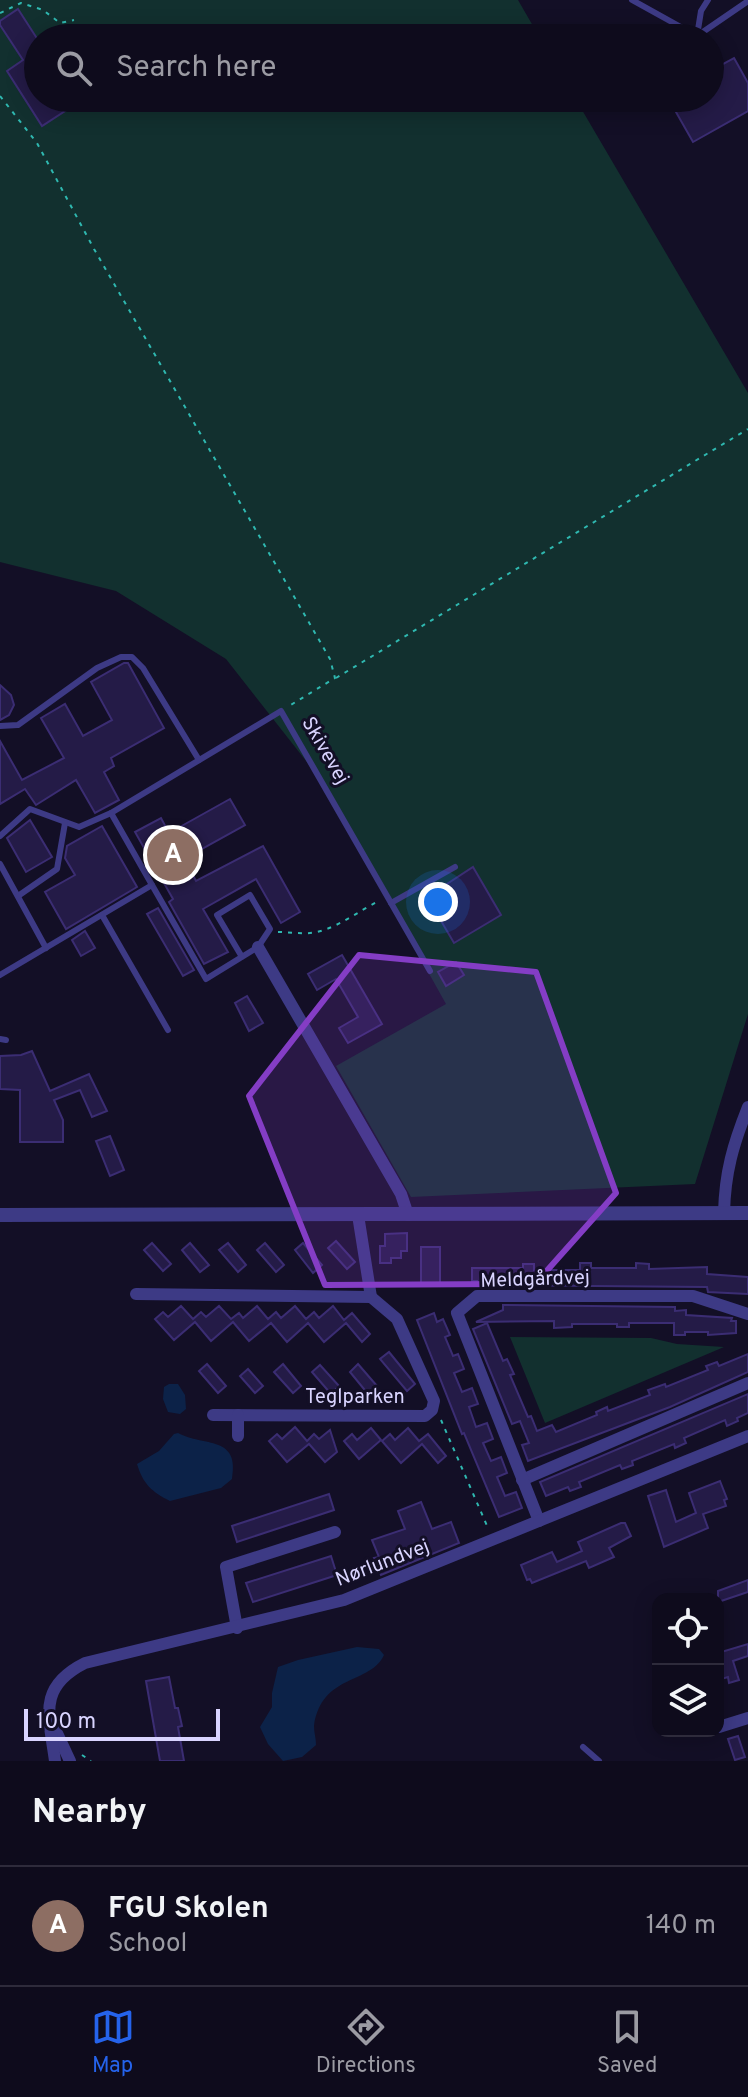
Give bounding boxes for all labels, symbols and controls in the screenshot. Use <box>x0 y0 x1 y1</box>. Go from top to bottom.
search box <box>24 24 724 112</box>
icon: search <box>52 46 96 90</box>
text: Search here <box>116 50 276 87</box>
street label: Skivevej <box>294 712 354 790</box>
pin: A <box>147 825 199 885</box>
your location <box>418 882 458 922</box>
street label: Meldgårdvej <box>480 1265 590 1295</box>
street label: Teglparken <box>305 1385 405 1411</box>
street label: Nørlundvej <box>332 1534 433 1594</box>
map controls <box>652 1593 724 1737</box>
button: locate <box>652 1593 724 1665</box>
button: layers <box>652 1665 724 1737</box>
scale bar <box>24 1705 220 1741</box>
text: 100 m <box>36 1709 96 1736</box>
text: Nearby <box>32 1792 147 1835</box>
text: FGU Skolen <box>108 1891 269 1928</box>
text: A <box>49 1910 67 1943</box>
text: 140 m <box>646 1910 716 1943</box>
text: School <box>108 1928 187 1961</box>
tab: Map <box>91 2005 135 2080</box>
tab: Directions <box>316 2005 416 2080</box>
tab: Saved <box>597 2005 657 2080</box>

